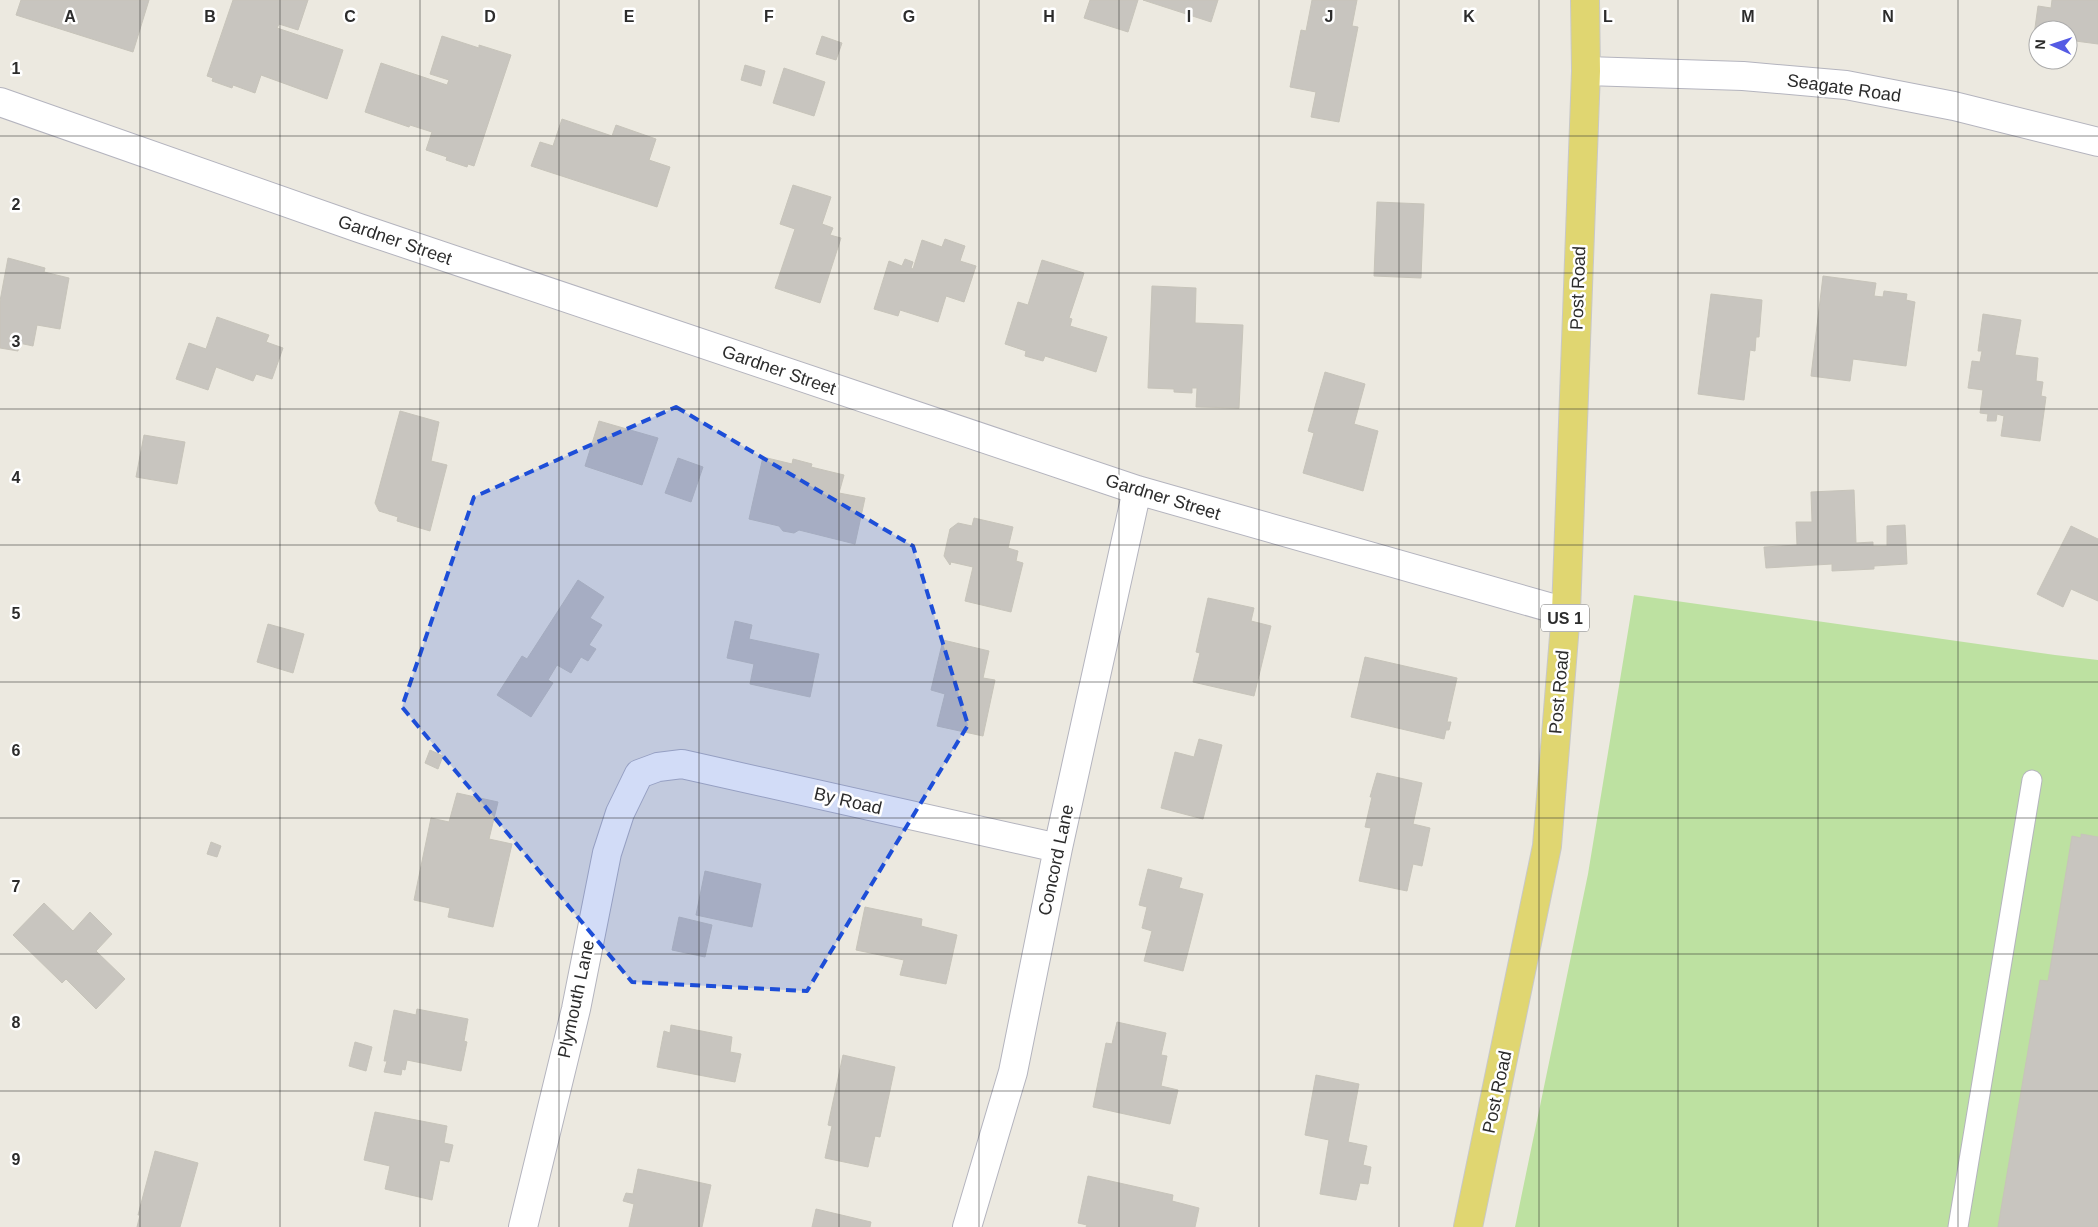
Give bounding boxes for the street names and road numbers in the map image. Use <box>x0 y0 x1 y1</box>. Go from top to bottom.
street label: Seagate Road <box>1786 70 1902 106</box>
street label: Gardner Street <box>335 211 455 269</box>
street label: Post Road <box>1567 246 1589 330</box>
street label: Gardner Street <box>719 341 839 399</box>
street label: Gardner Street <box>1103 470 1223 524</box>
road number: US 1 <box>1541 604 1589 632</box>
street label: Post Road <box>1545 649 1573 735</box>
street label: By Road <box>812 783 884 819</box>
street label: Concord Lane <box>1034 803 1078 917</box>
street label: Plymouth Lane <box>554 938 598 1060</box>
street label: Post Road <box>1478 1049 1516 1135</box>

